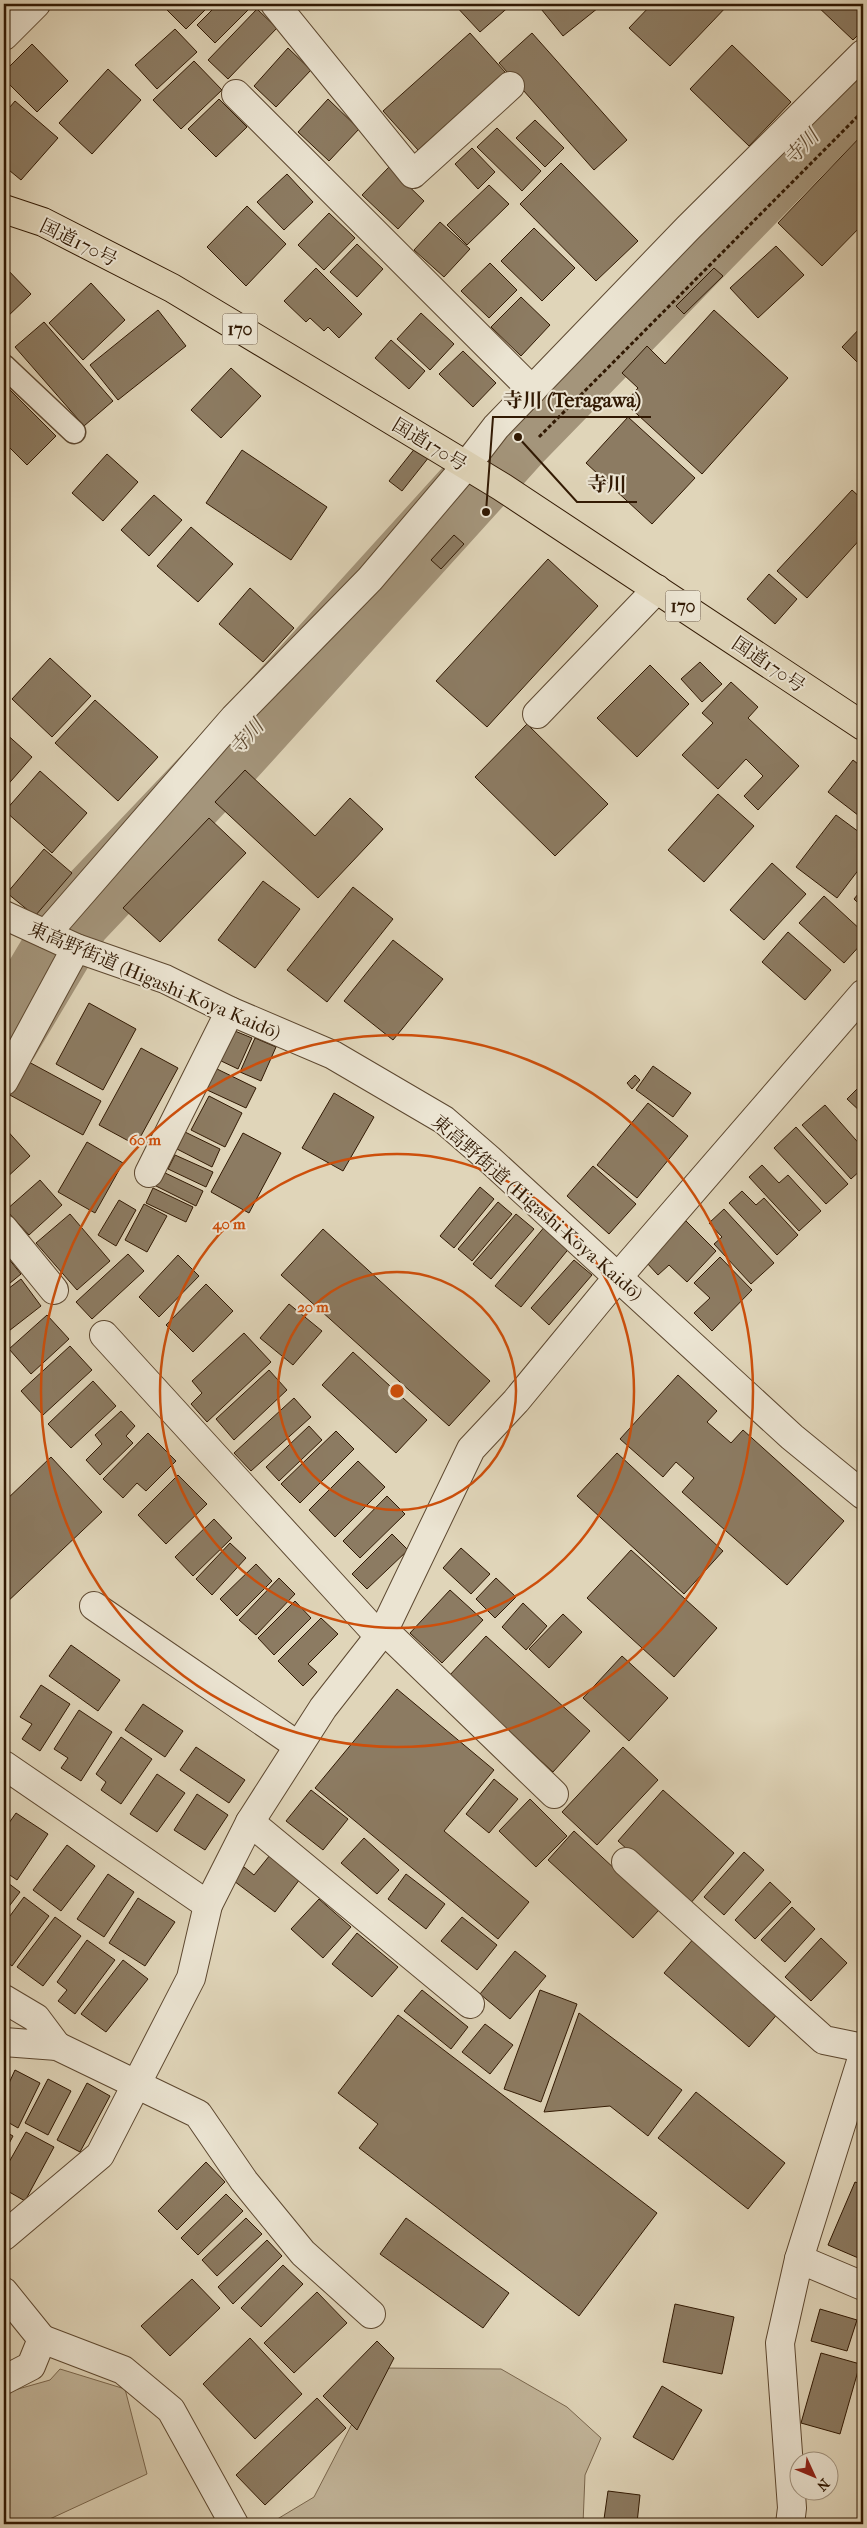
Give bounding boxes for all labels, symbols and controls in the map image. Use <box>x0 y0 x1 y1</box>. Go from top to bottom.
water label: 寺川 <box>779 124 825 170</box>
street label: 国道170号 <box>36 215 121 271</box>
road number: 170 <box>222 314 258 344</box>
callout: 寺川 (Teragawa) <box>493 382 651 417</box>
text: 寺川 (Teragawa) <box>503 389 641 412</box>
street label: 国道170号 <box>388 414 471 476</box>
callout: 寺川 <box>577 467 637 502</box>
text: 寺川 <box>587 473 627 496</box>
road number: 170 <box>666 590 700 622</box>
street label: 国道170号 <box>728 632 809 697</box>
water label: 寺川 <box>224 713 270 760</box>
street label: 東高野街道 (Higashi-Kōya Kaidō) <box>25 918 284 1044</box>
street label: 東高野街道 (Higashi-Kōya Kaidō) <box>428 1110 647 1305</box>
text: 60 m <box>129 1131 162 1149</box>
text: 40 m <box>212 1215 246 1233</box>
text: 20 m <box>297 1298 329 1316</box>
centre of rings <box>388 1382 406 1400</box>
north arrow <box>790 2450 840 2500</box>
text: N <box>813 2475 833 2495</box>

